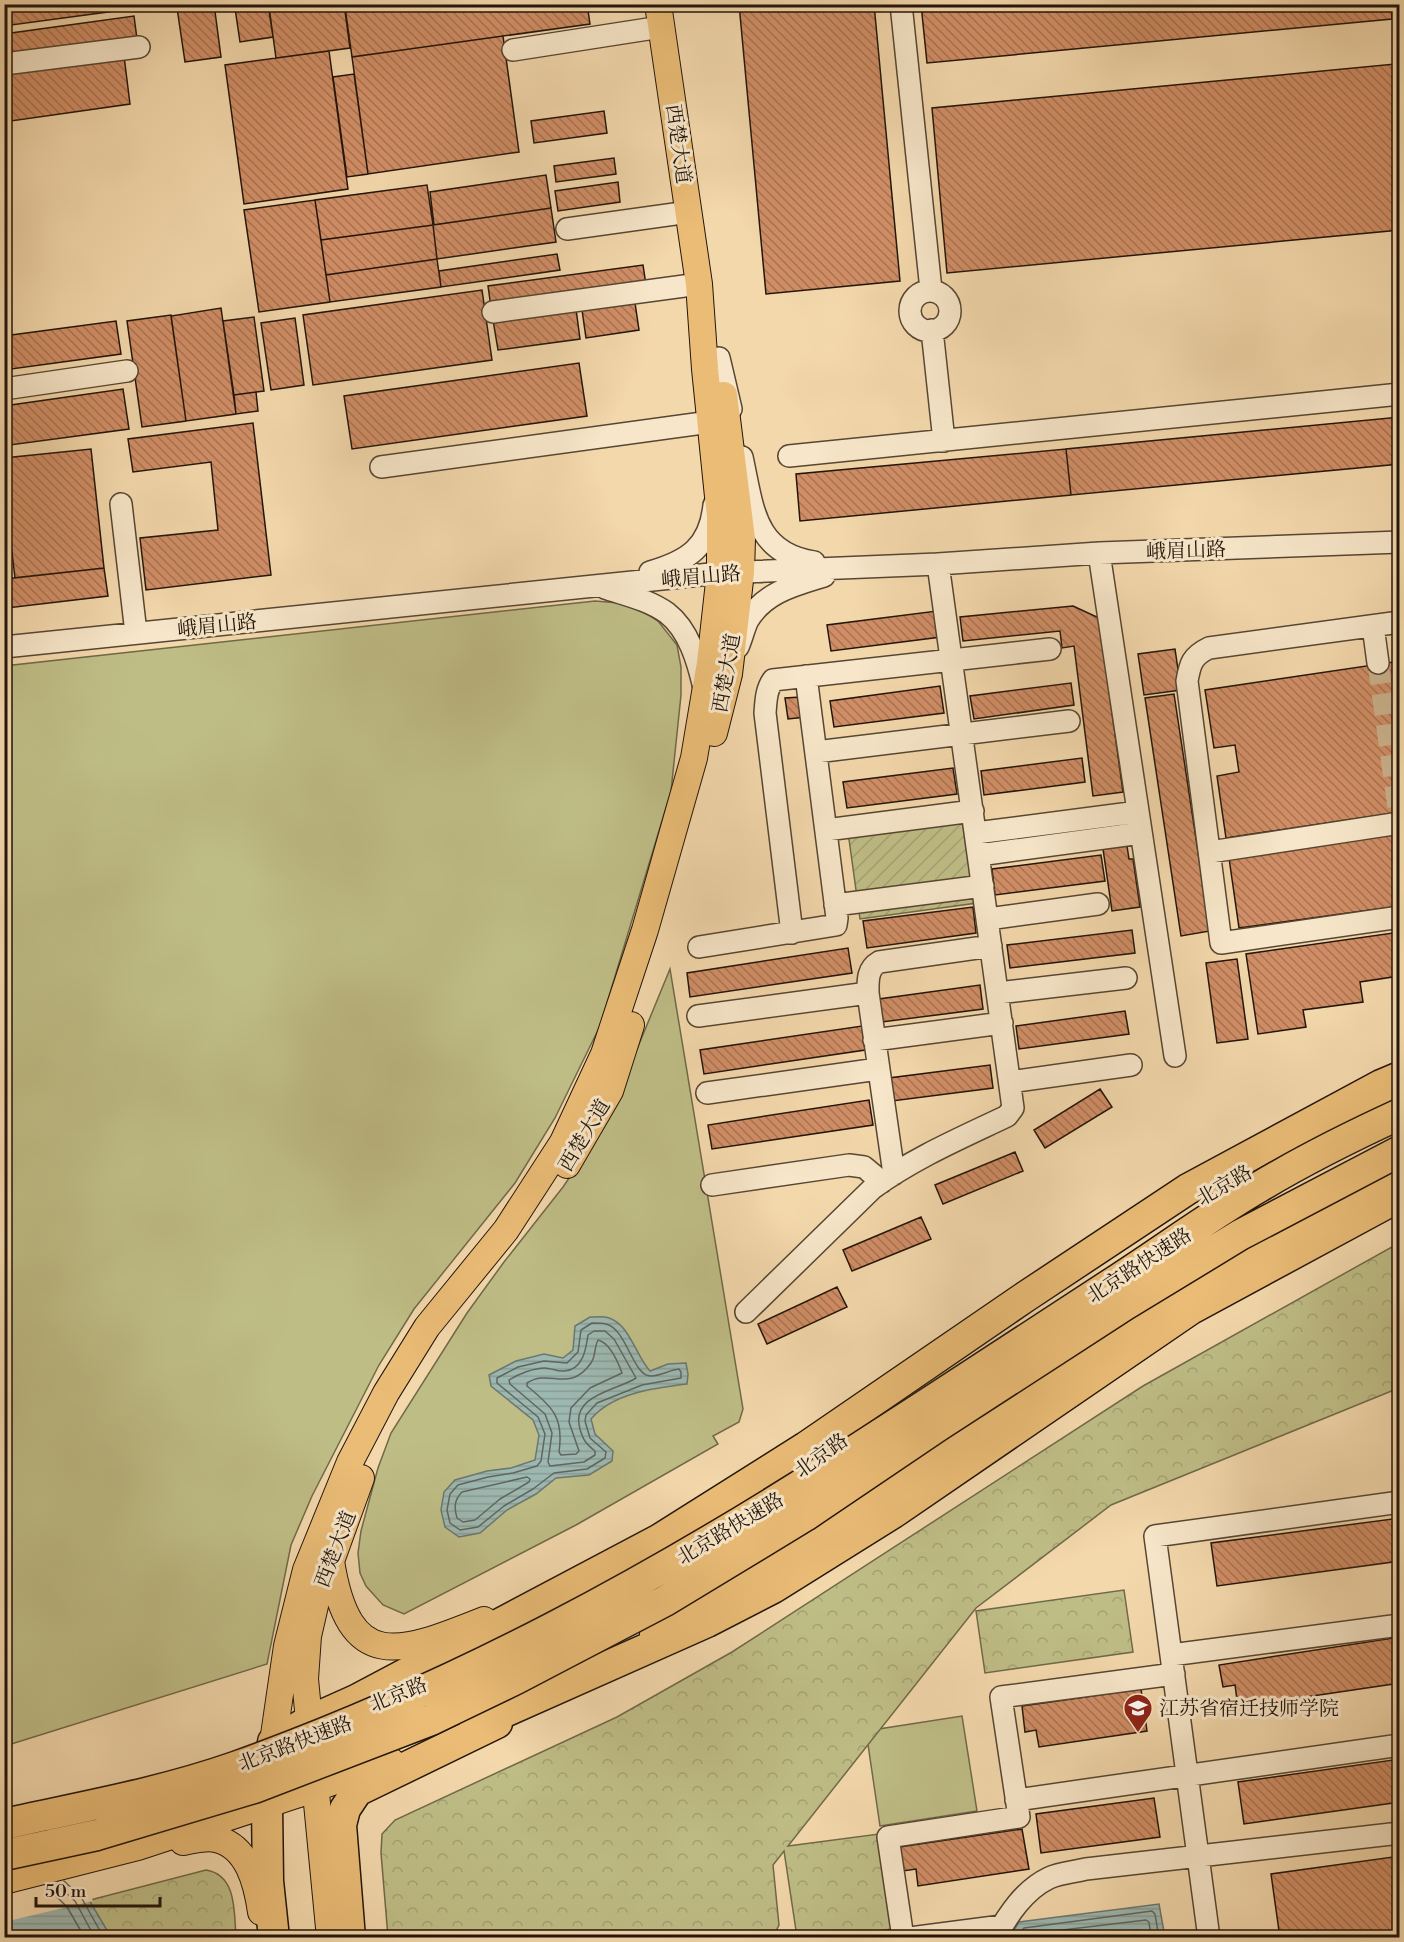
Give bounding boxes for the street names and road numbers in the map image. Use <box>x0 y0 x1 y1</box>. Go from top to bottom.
street label: 西楚大道 <box>660 103 695 186</box>
street label: 峨眉山路 <box>1146 538 1226 565</box>
street label: 峨眉山路 <box>660 562 742 593</box>
street label: 峨眉山路 <box>176 610 258 643</box>
street label: 西楚大道 <box>708 632 747 715</box>
street label: 西楚大道 <box>554 1095 617 1176</box>
street label: 北京路 <box>1193 1160 1257 1212</box>
street label: 北京路快速路 <box>1083 1223 1197 1309</box>
street label: 北京路 <box>790 1428 853 1484</box>
street label: 北京路快速路 <box>673 1488 789 1571</box>
street label: 西楚大道 <box>310 1508 362 1591</box>
street label: 北京路 <box>366 1673 431 1718</box>
street label: 北京路快速路 <box>235 1711 356 1778</box>

